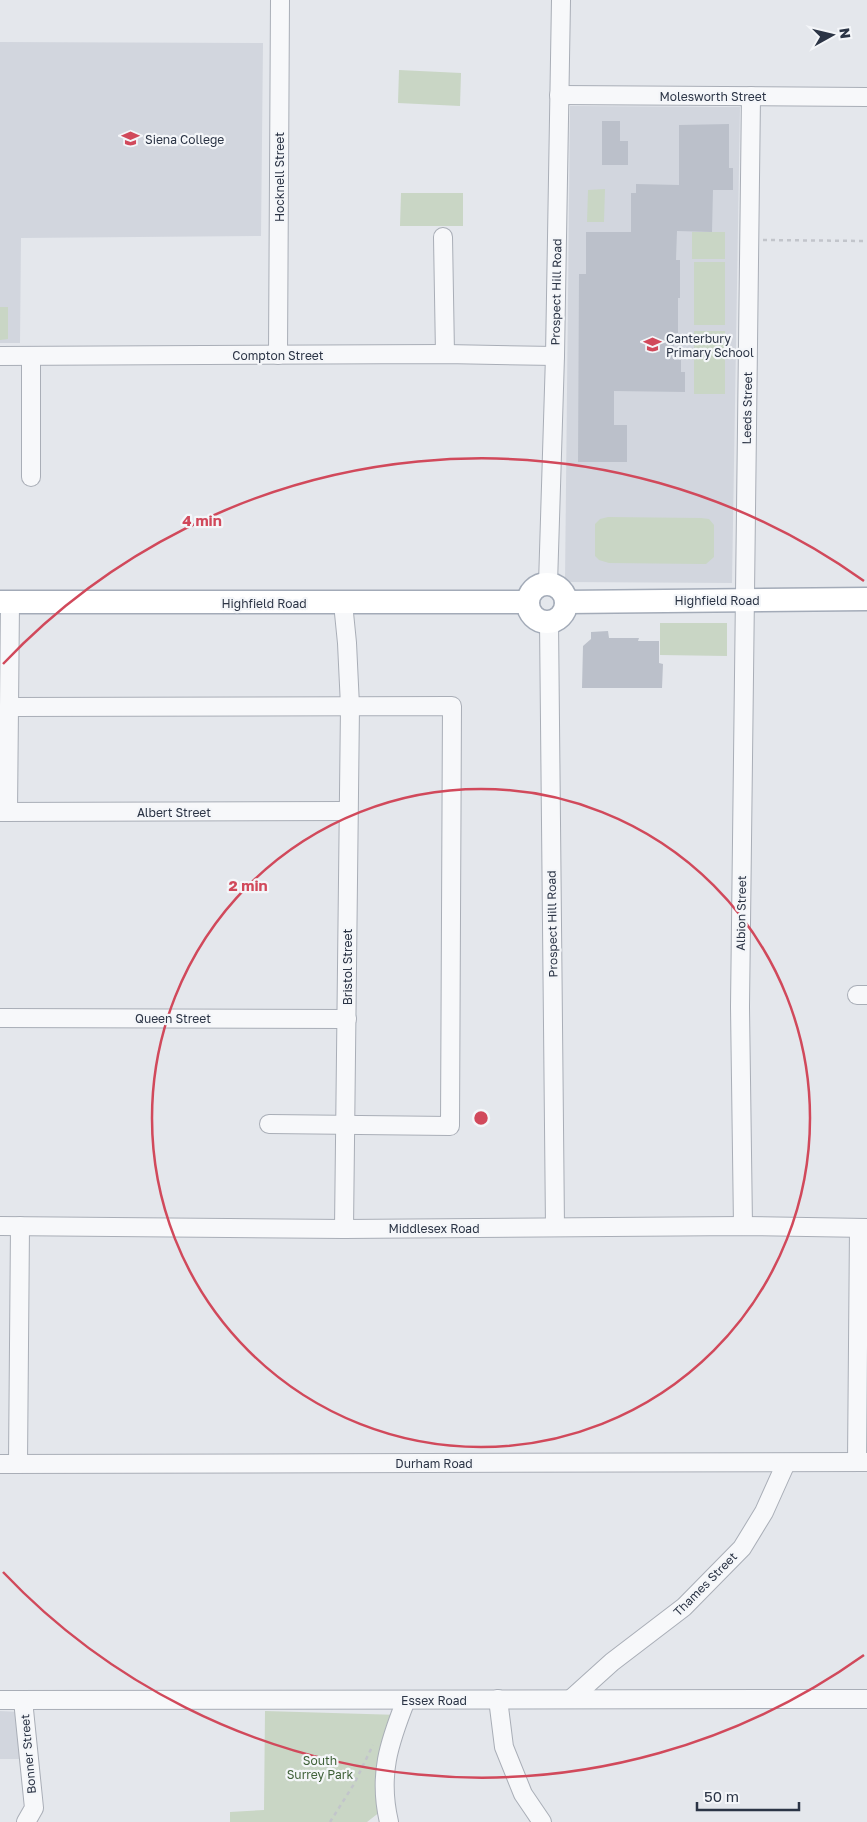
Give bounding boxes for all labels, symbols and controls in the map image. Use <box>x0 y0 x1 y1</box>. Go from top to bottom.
north arrow <box>807 10 857 60</box>
text: N <box>836 27 855 40</box>
street label: Molesworth Street <box>660 89 767 104</box>
school or university icon: Siena College <box>121 129 141 149</box>
place label: Siena College <box>145 132 224 147</box>
street label: Hocknell Street <box>272 132 287 222</box>
street label: Prospect Hill Road <box>548 238 564 346</box>
place label: Canterbury Primary School <box>666 331 754 360</box>
school or university icon: Canterbury Primary School <box>642 335 662 355</box>
street label: Compton Street <box>232 348 324 363</box>
street label: Leeds Street <box>739 371 755 445</box>
text: 4 min <box>182 511 222 529</box>
street label: Highfield Road <box>674 593 760 608</box>
street label: Highfield Road <box>221 596 307 611</box>
street label: Albert Street <box>137 805 211 820</box>
street label: Prospect Hill Road <box>544 870 560 978</box>
street label: Albion Street <box>733 875 749 951</box>
text: 2 min <box>228 876 268 894</box>
street label: Bristol Street <box>340 928 355 1005</box>
street label: Queen Street <box>135 1011 211 1026</box>
centre of rings <box>472 1109 490 1127</box>
street label: Middlesex Road <box>388 1221 480 1236</box>
street label: Durham Road <box>395 1456 473 1471</box>
street label: Thames Street <box>670 1549 740 1619</box>
street label: Essex Road <box>401 1693 467 1708</box>
street label: Bonner Street <box>17 1713 39 1795</box>
park label: South Surrey Park <box>287 1753 354 1782</box>
scale bar <box>697 1780 800 1812</box>
text: 50 m <box>704 1787 739 1805</box>

